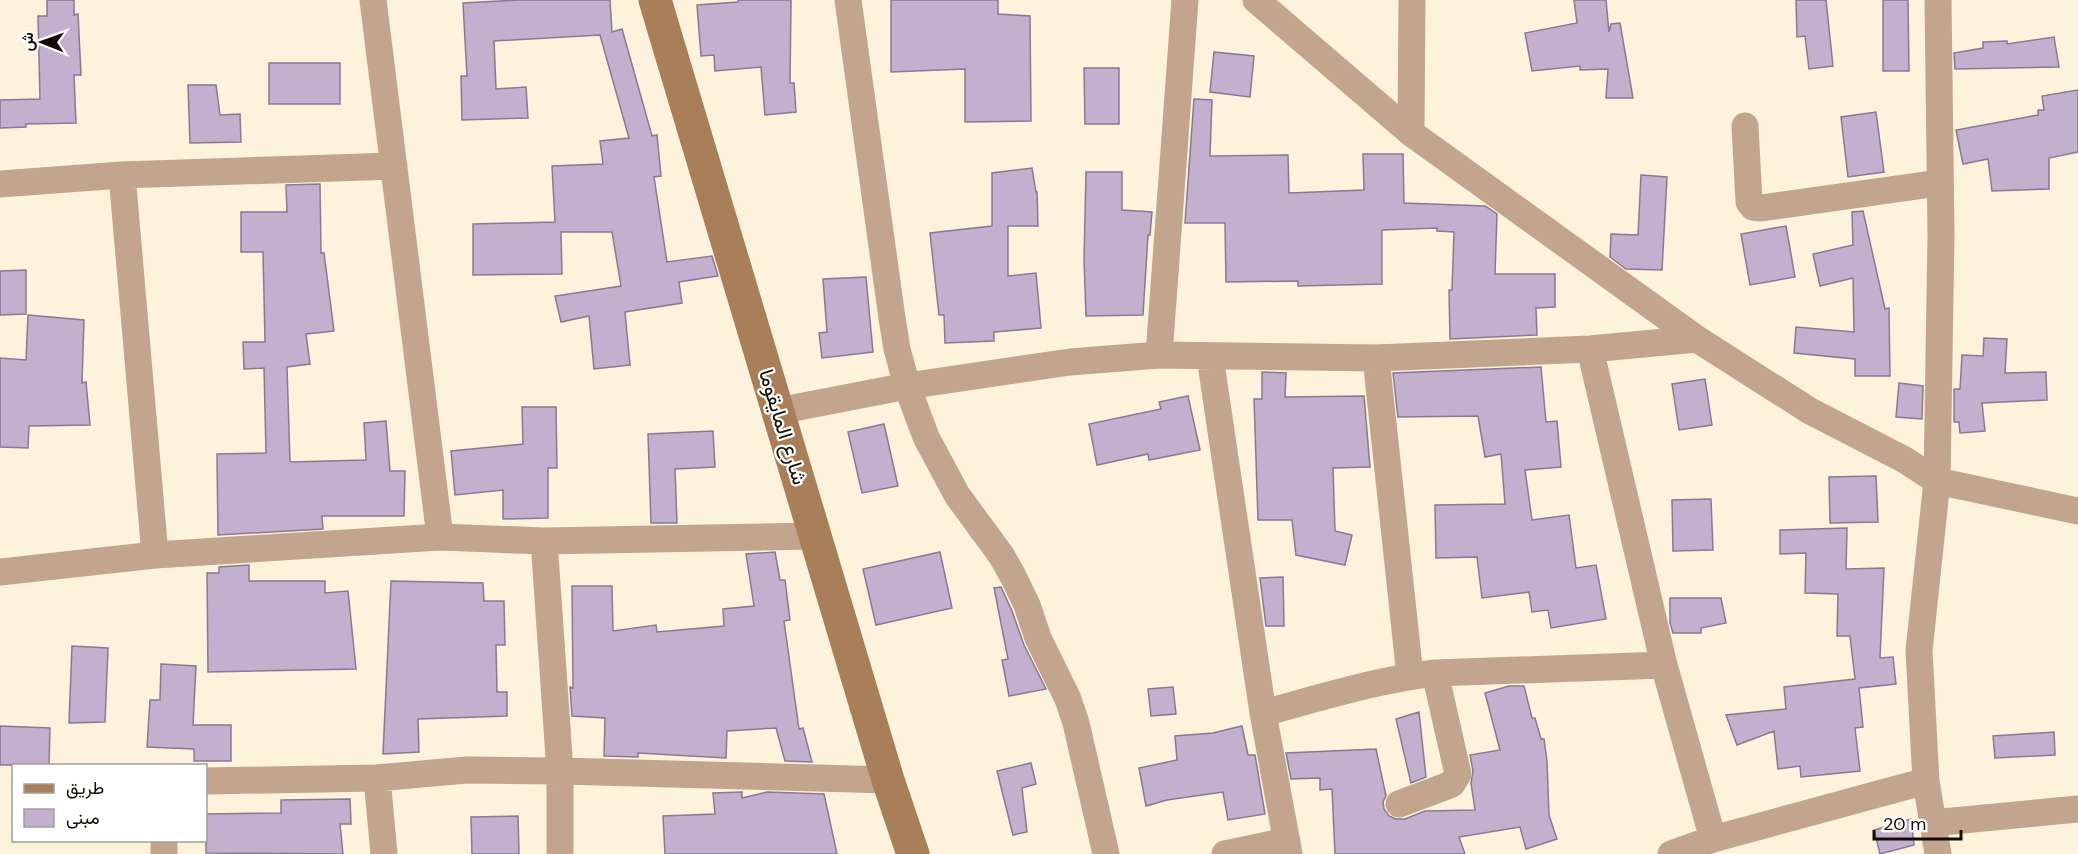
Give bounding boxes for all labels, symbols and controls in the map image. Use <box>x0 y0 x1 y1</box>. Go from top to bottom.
north arrow <box>12 12 72 72</box>
text: ش <box>17 32 38 52</box>
street label: شارع المايقوما <box>752 366 814 488</box>
legend <box>12 764 207 842</box>
text: طريق <box>66 776 104 800</box>
scale bar <box>1874 803 1961 841</box>
text: مبنى <box>66 806 100 830</box>
text: 20 m <box>1883 812 1926 836</box>

